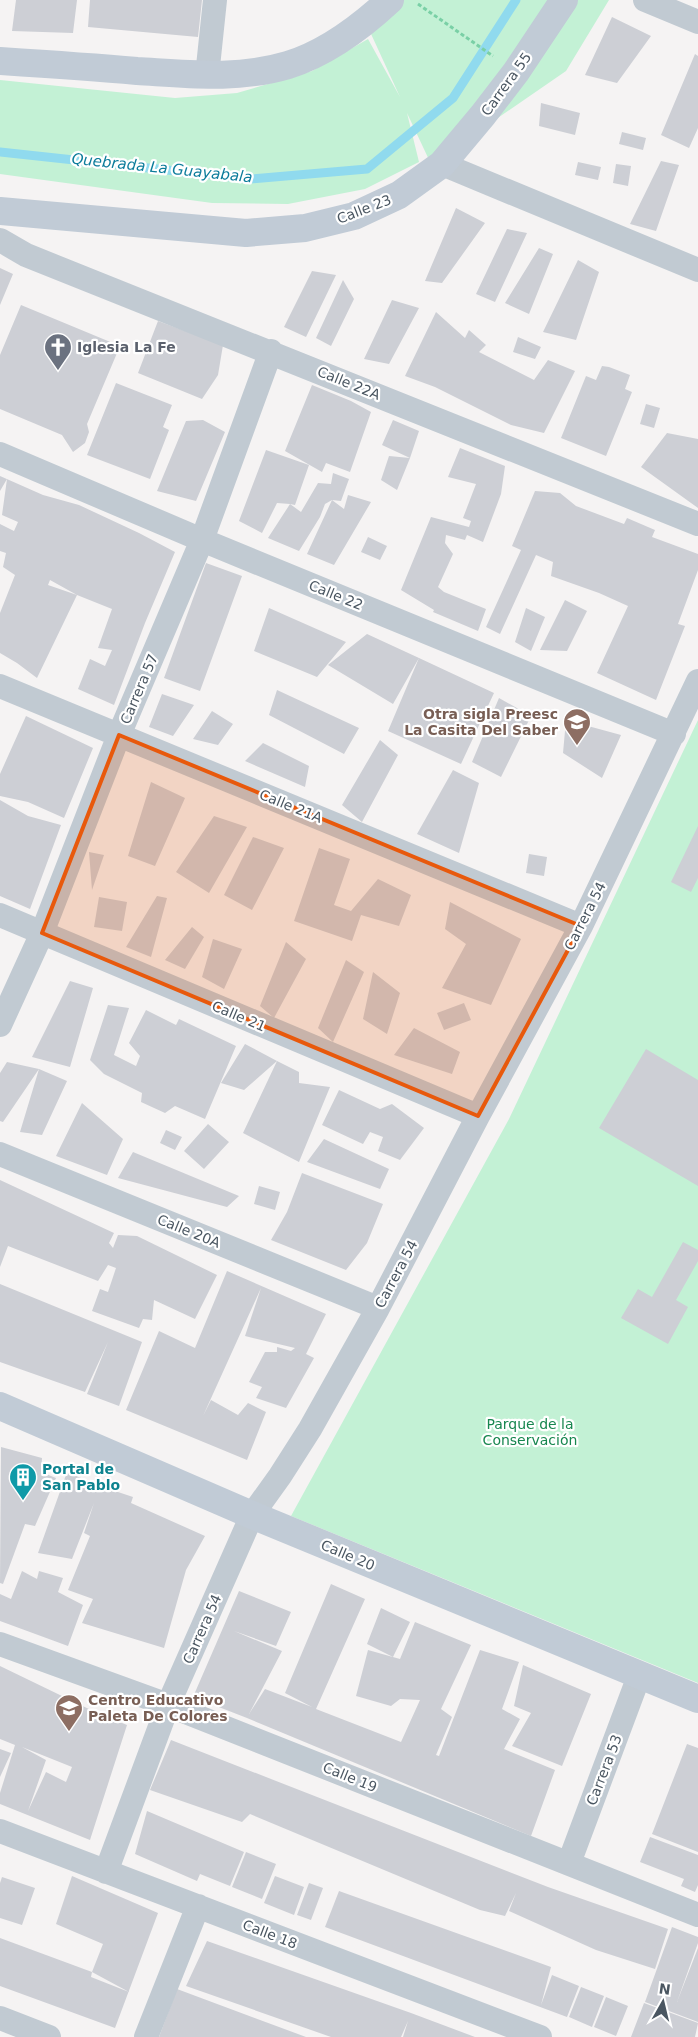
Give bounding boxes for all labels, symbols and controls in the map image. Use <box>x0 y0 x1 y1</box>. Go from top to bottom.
street label: Carrera 55 <box>478 49 534 119</box>
water label: Quebrada La Guayabala <box>71 150 253 186</box>
street label: Calle 23 <box>335 191 393 227</box>
church icon: Iglesia La Fe <box>43 332 73 371</box>
place label: Iglesia La Fe <box>77 339 176 355</box>
street label: Calle 22A <box>315 363 383 403</box>
street label: Calle 22 <box>307 577 365 613</box>
street label: Carrera 57 <box>117 652 161 726</box>
place label: Otra sigla Preesc La Casita Del Saber <box>404 706 558 738</box>
school or university icon: Otra sigla Preesc La Casita Del Saber <box>562 707 592 746</box>
street label: Calle 21A <box>257 786 325 826</box>
street label: Carrera 54 <box>561 879 609 953</box>
street label: Calle 21 <box>210 997 268 1035</box>
street label: Calle 20A <box>155 1211 223 1251</box>
street label: Carrera 54 <box>371 1237 421 1311</box>
park label: Parque de la Conservación <box>483 1416 577 1448</box>
place label: Portal de San Pablo <box>42 1461 121 1493</box>
building icon: Portal de San Pablo <box>8 1462 38 1501</box>
street label: Calle 20 <box>319 1536 377 1574</box>
street label: Carrera 54 <box>180 1592 225 1666</box>
place label: Centro Educativo Paleta De Colores <box>88 1692 228 1724</box>
school or university icon: Centro Educativo Paleta De Colores <box>54 1693 84 1732</box>
street label: Carrera 53 <box>583 1732 625 1808</box>
street label: Calle 19 <box>321 1759 379 1795</box>
street label: Calle 18 <box>241 1916 299 1952</box>
north arrow <box>638 1977 688 2027</box>
text: N <box>658 1980 672 1998</box>

